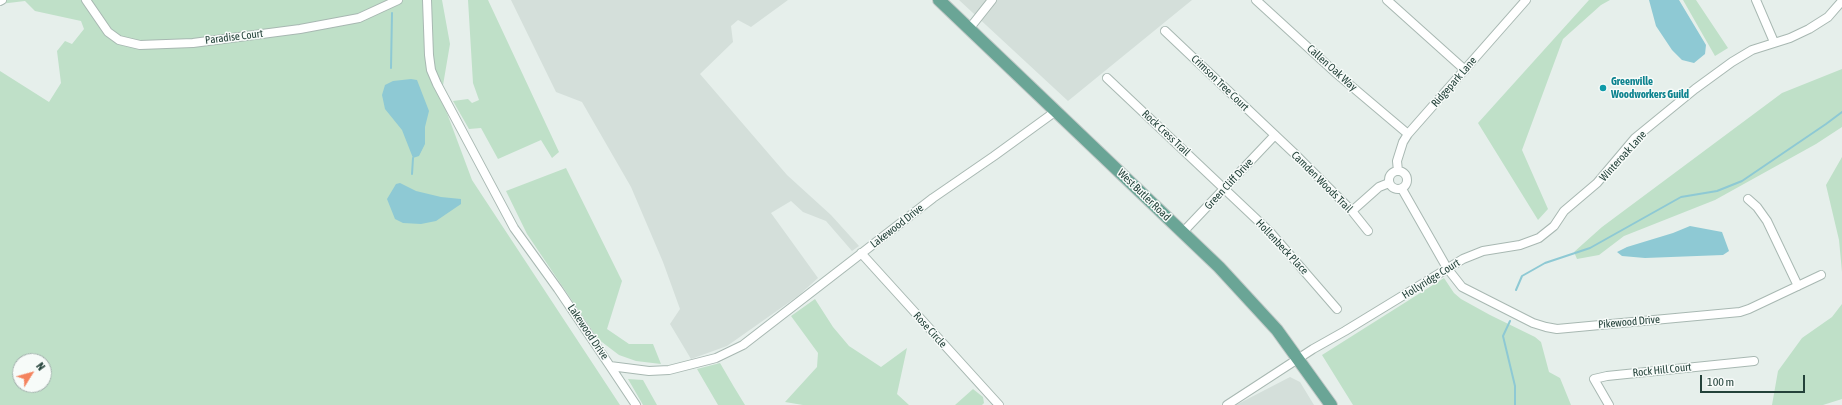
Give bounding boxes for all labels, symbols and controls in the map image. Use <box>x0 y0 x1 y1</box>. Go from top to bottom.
street label: Paradise Court <box>204 27 264 47</box>
street label: Callen Oak Way <box>1304 42 1360 94</box>
street label: Crimson Tree Court <box>1188 52 1252 114</box>
street label: Ridgepark Lane <box>1429 54 1479 110</box>
place label: Greenville Woodworkers Guild <box>1611 75 1689 101</box>
marker: Greenville Woodworkers Guild <box>1598 83 1608 93</box>
street label: Rock Cress Trail <box>1139 107 1193 159</box>
street label: Winteroak Lane <box>1597 128 1649 184</box>
street label: Camden Woods Trail <box>1289 149 1355 215</box>
street label: Green Cliff Drive <box>1202 156 1256 212</box>
street label: West Butler Road <box>1115 166 1173 224</box>
street label: Lakewood Drive <box>868 201 926 251</box>
street label: Hollenbeck Place <box>1253 217 1311 277</box>
street label: Hollyridge Court <box>1400 256 1462 302</box>
street label: Lakewood Drive <box>565 302 611 362</box>
street label: Rose Circle <box>910 309 950 351</box>
street label: Pikewood Drive <box>1598 313 1660 331</box>
north arrow <box>12 353 52 393</box>
text: N <box>34 360 48 373</box>
street label: Rock Hill Court <box>1632 360 1692 380</box>
scale bar <box>1702 367 1807 393</box>
text: 100 m <box>1707 375 1734 389</box>

